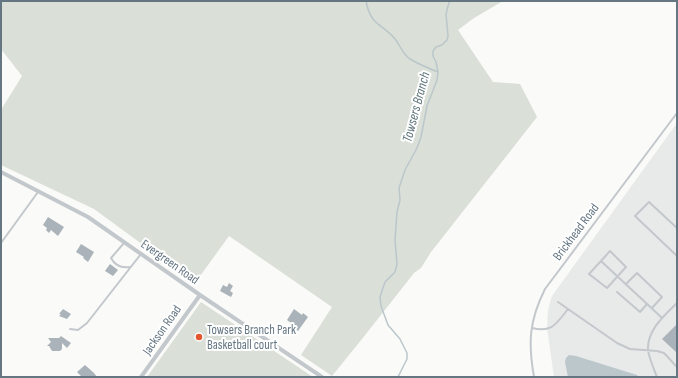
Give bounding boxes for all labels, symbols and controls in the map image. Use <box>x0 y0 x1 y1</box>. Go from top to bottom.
water label: Towsers Branch <box>398 70 434 144</box>
street label: Brickhead Road <box>549 200 603 264</box>
street label: Evergreen Road <box>138 236 202 288</box>
street label: Jackson Road <box>139 302 185 359</box>
place label: Towsers Branch Park Basketball court <box>207 322 296 353</box>
marker: Towsers Branch Park Basketball court <box>194 332 204 342</box>

